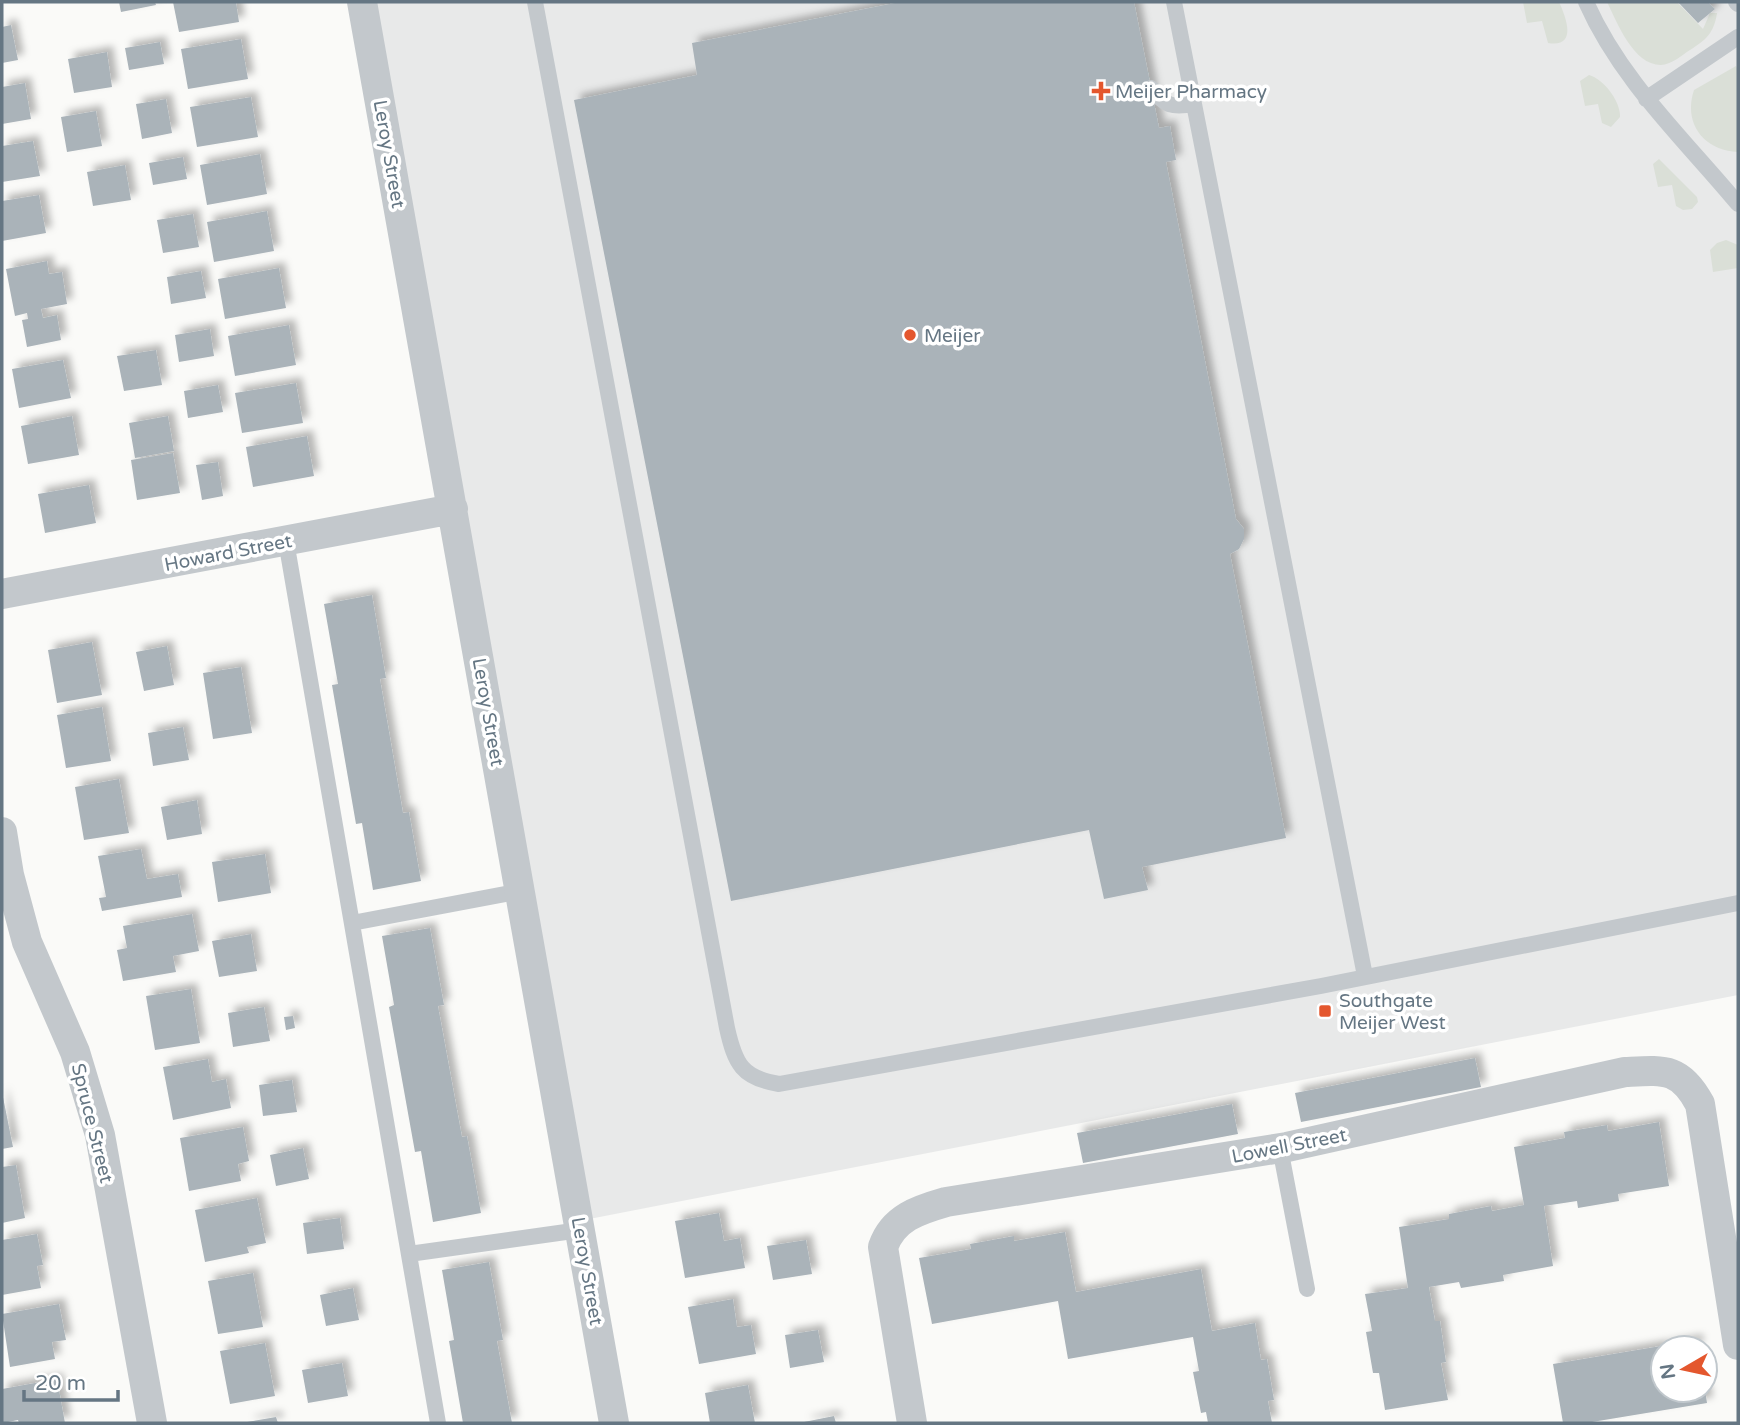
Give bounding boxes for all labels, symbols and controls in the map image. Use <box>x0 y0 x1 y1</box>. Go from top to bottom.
place label: Meijer Pharmacy <box>1115 81 1267 103</box>
marker: Meijer Pharmacy <box>1093 83 1109 99</box>
street label: Leroy Street <box>369 98 409 210</box>
place label: Meijer <box>924 325 981 347</box>
marker: Meijer <box>902 327 918 343</box>
street label: Howard Street <box>163 530 294 576</box>
street label: Leroy Street <box>468 656 508 768</box>
place label: Southgate Meijer West <box>1339 990 1446 1034</box>
marker: Southgate Meijer West <box>1317 1003 1333 1019</box>
street label: Spruce Street <box>67 1061 118 1185</box>
street label: Lowell Street <box>1230 1124 1349 1168</box>
street label: Leroy Street <box>567 1215 607 1327</box>
north arrow <box>1649 1334 1719 1404</box>
scale bar <box>24 1358 119 1402</box>
text: N <box>1656 1362 1680 1381</box>
text: 20 m <box>35 1371 86 1396</box>

